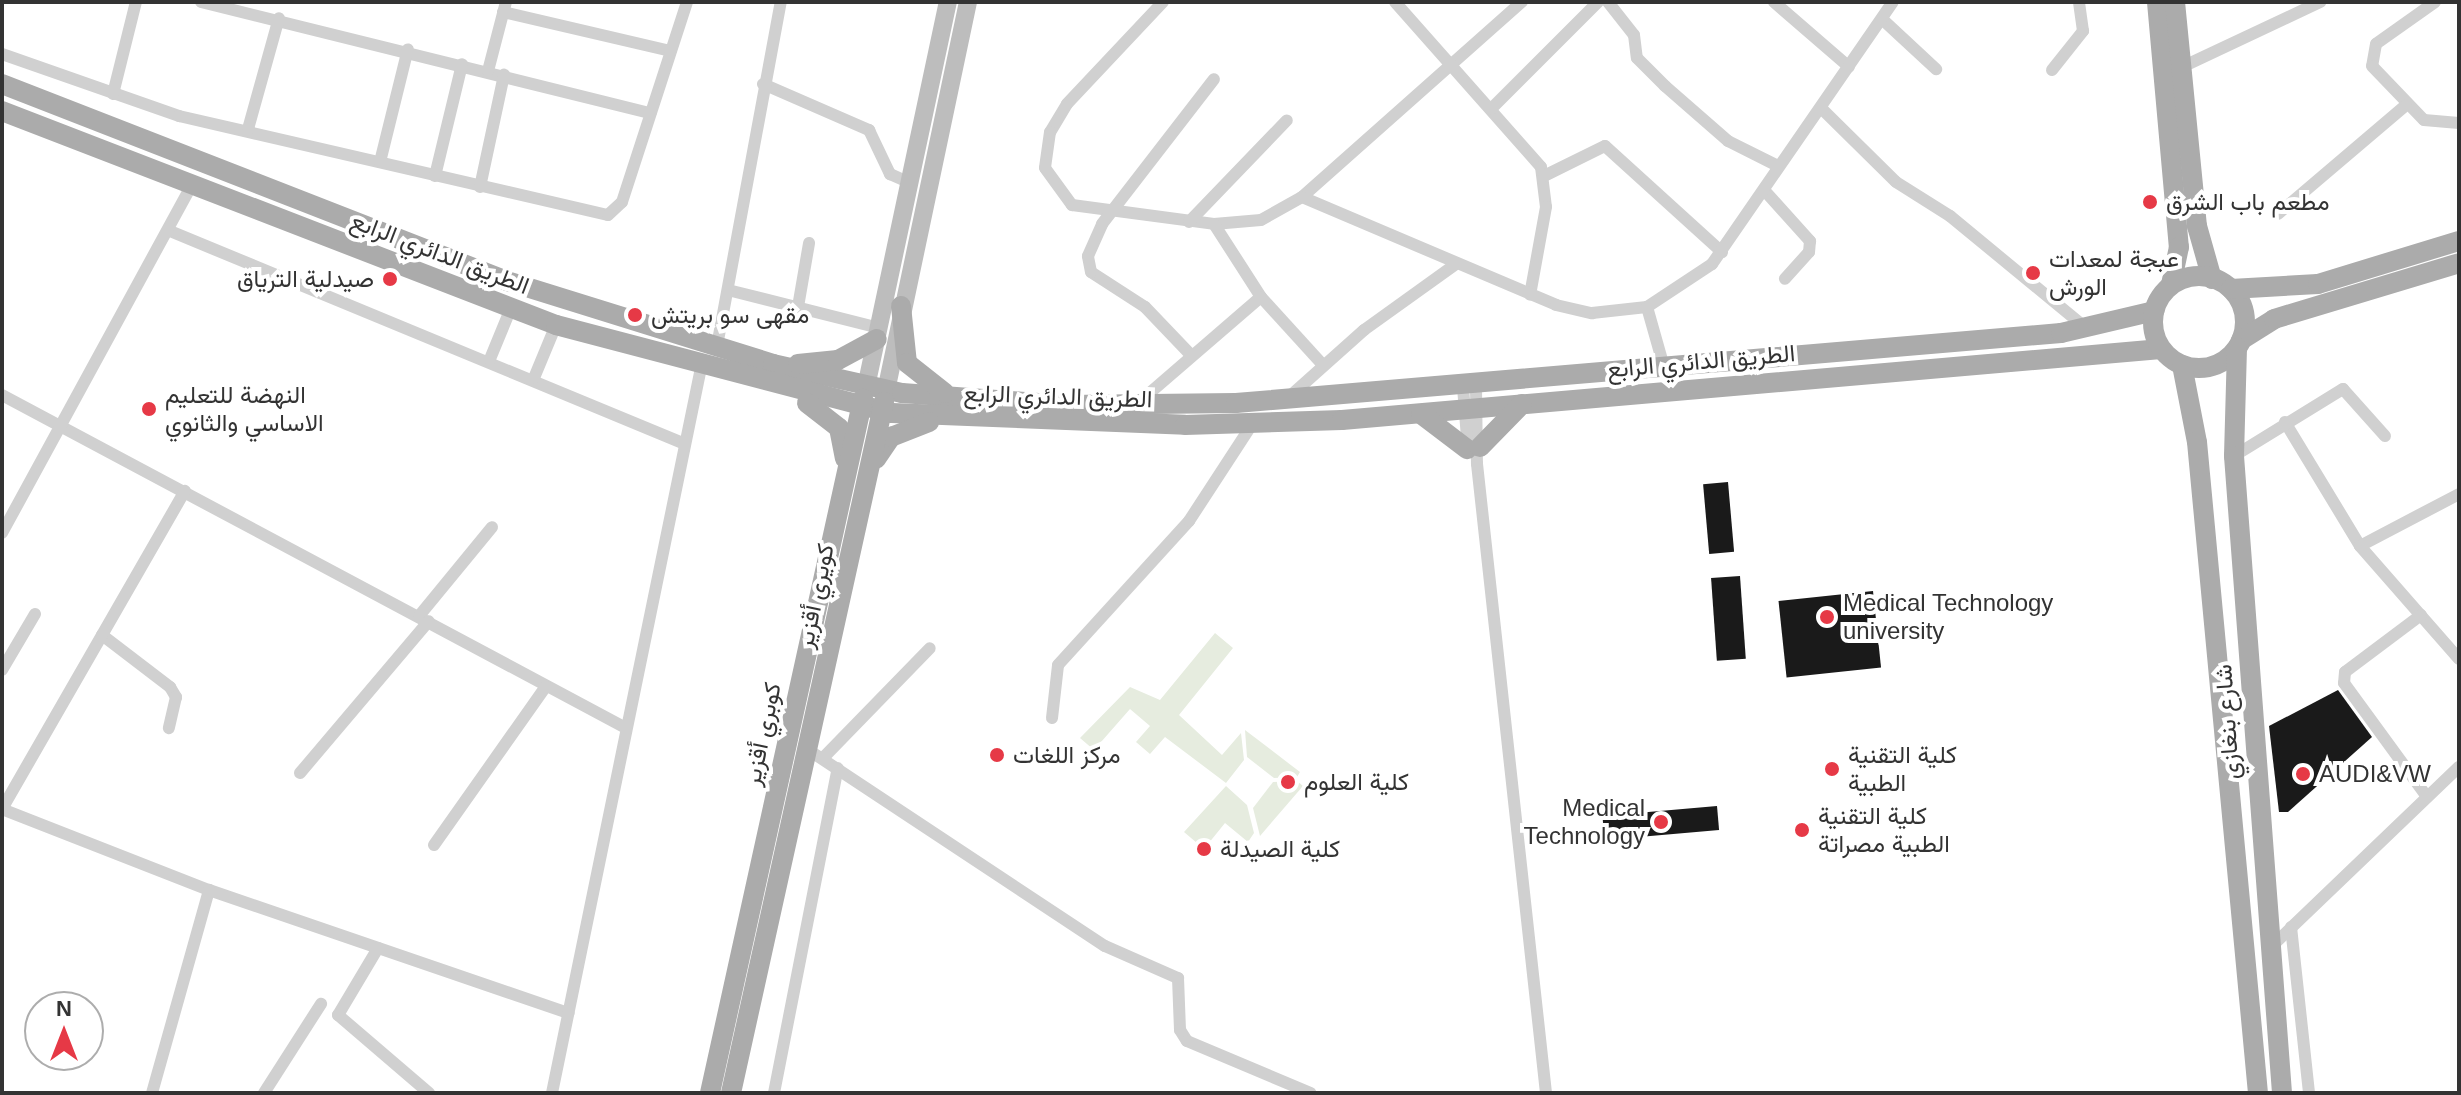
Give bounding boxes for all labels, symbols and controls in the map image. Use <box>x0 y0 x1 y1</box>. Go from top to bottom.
place label: مطعم باب الشرق <box>2166 188 2330 216</box>
marker: مطعم باب الشرق <box>2141 193 2159 211</box>
street label: الطريق الدائري الرابع <box>347 206 533 300</box>
place label: عبجة لمعدات الورش <box>2049 245 2179 301</box>
marker: عبجة لمعدات الورش <box>2024 264 2042 282</box>
place label: صيدلية الترياق <box>237 265 374 293</box>
marker: صيدلية الترياق <box>381 270 399 288</box>
place label: مقهى سو بريتش <box>651 301 809 329</box>
marker: مقهى سو بريتش <box>626 306 644 324</box>
street label: الطريق الدائري الرابع <box>1606 338 1796 384</box>
street label: الطريق الدائري الرابع <box>963 378 1153 414</box>
place label: النهضة للتعليم الاساسي والثانوي <box>165 381 324 437</box>
marker: النهضة للتعليم الاساسي والثانوي <box>140 400 158 418</box>
street label: كويري أقزير <box>790 541 840 651</box>
place label: Medical Technology university <box>1843 589 2054 645</box>
marker: Medical Technology university <box>1818 608 1836 626</box>
street label: شارع بنغازي <box>2209 664 2245 780</box>
street label: كوبري أقزير <box>737 680 787 788</box>
place label: مركز اللغات <box>1013 741 1121 769</box>
place label: كلية التقنية الطبية <box>1848 741 1957 797</box>
marker: مركز اللغات <box>988 746 1006 764</box>
marker: كلية التقنية الطبية <box>1823 760 1841 778</box>
place label: AUDI&VW <box>2319 760 2431 788</box>
marker: AUDI&VW <box>2294 765 2312 783</box>
place label: كلية العلوم <box>1304 768 1409 796</box>
marker: كلية العلوم <box>1279 773 1297 791</box>
place label: Medical Technology <box>1524 794 1645 850</box>
place label: كلية التقنية الطبية مصراتة <box>1818 802 1950 858</box>
marker: Medical Technology <box>1652 813 1670 831</box>
marker: كلية التقنية الطبية مصراتة <box>1793 821 1811 839</box>
place label: كلية الصيدلة <box>1220 835 1340 863</box>
marker: كلية الصيدلة <box>1195 840 1213 858</box>
north arrow <box>24 991 104 1071</box>
text: N <box>56 996 72 1021</box>

